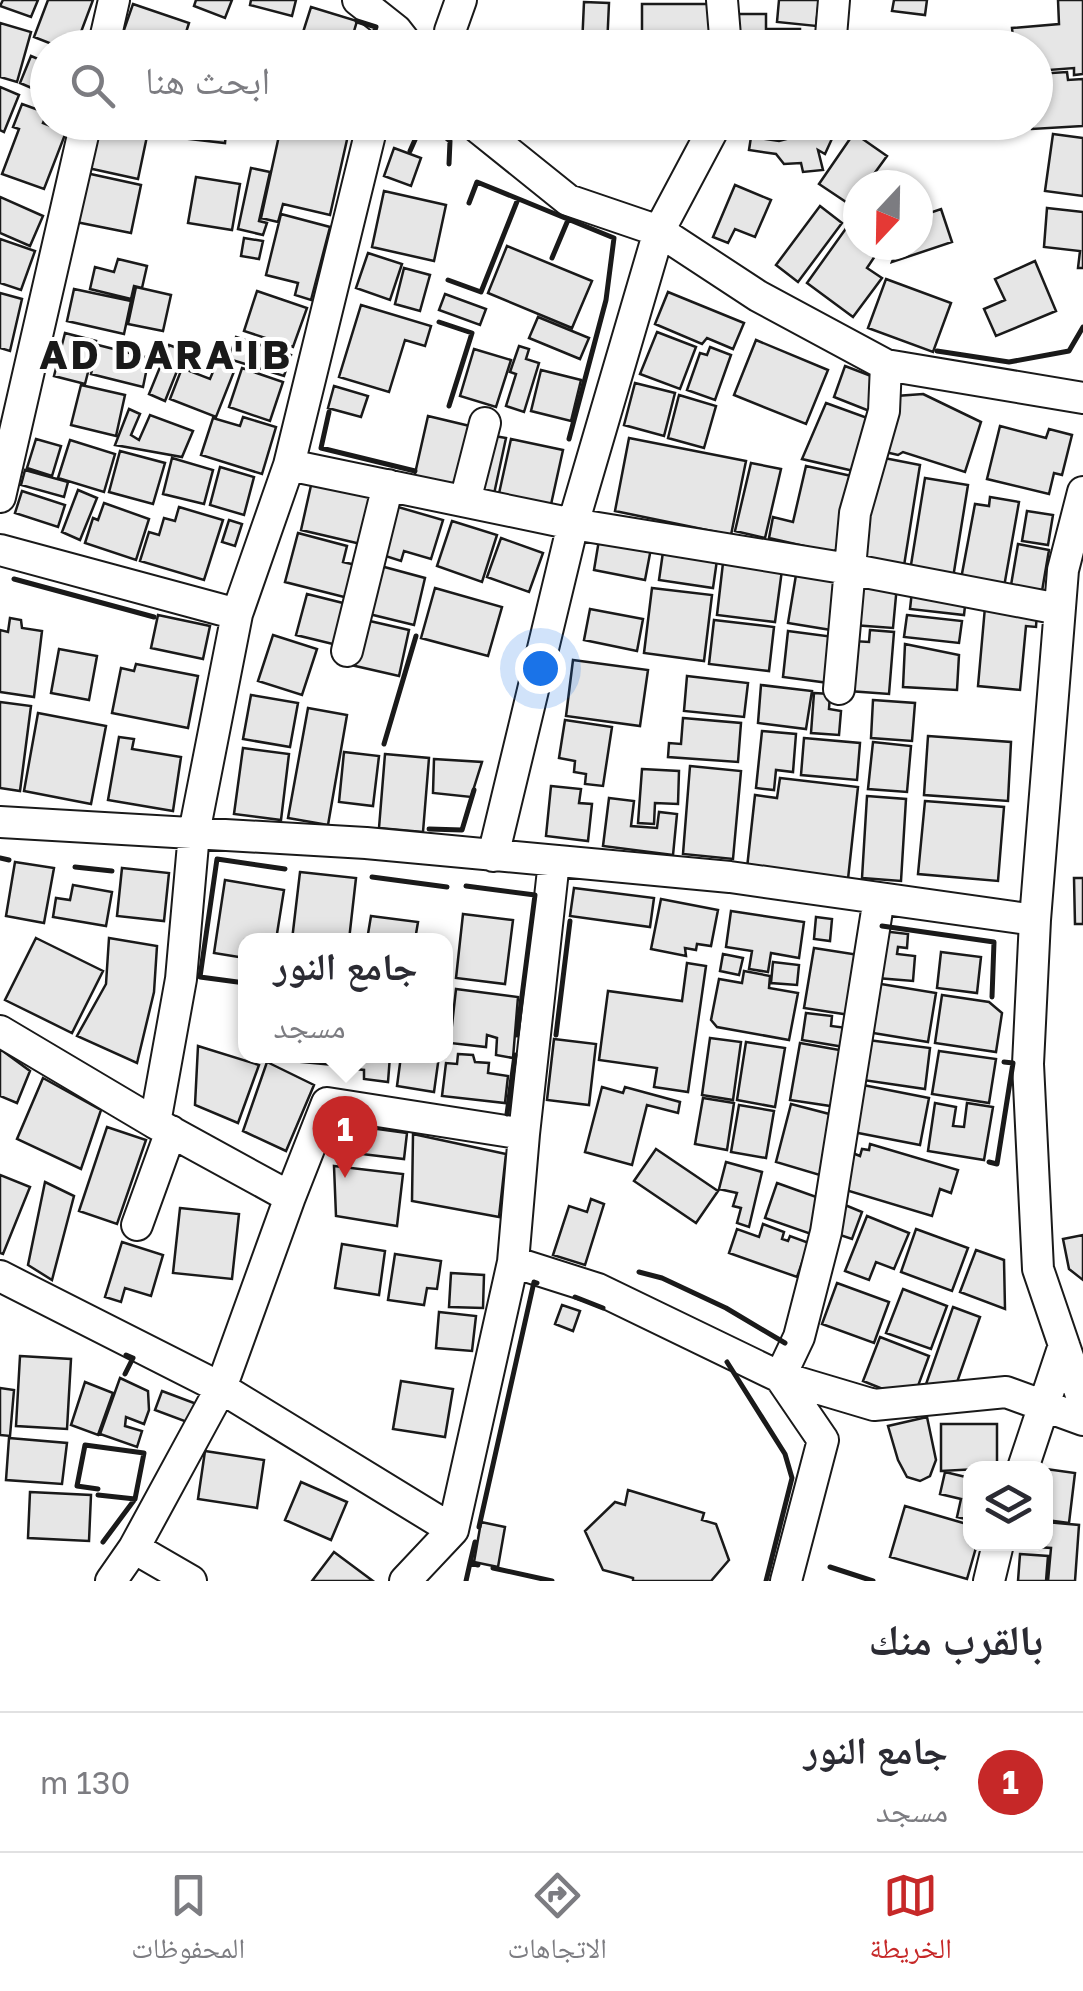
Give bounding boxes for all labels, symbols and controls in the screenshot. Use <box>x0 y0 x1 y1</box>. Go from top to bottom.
search box <box>30 30 1053 140</box>
text: ابحث هنا <box>145 57 270 102</box>
icon: search <box>65 58 120 113</box>
north arrow <box>843 170 933 260</box>
district label: AD DARA'IB <box>39 330 293 378</box>
your location <box>515 643 566 694</box>
popup <box>238 933 453 1063</box>
text: جامع النور <box>273 943 418 988</box>
text: مسجد <box>273 1007 346 1045</box>
pin: 1 <box>312 1096 378 1178</box>
map controls <box>963 1461 1053 1551</box>
button: layers <box>963 1461 1053 1551</box>
text: بالقرب منك <box>869 1614 1043 1664</box>
text: جامع النور <box>804 1727 948 1772</box>
text: 130 m <box>40 1763 130 1801</box>
text: 1 <box>1002 1763 1019 1801</box>
text: مسجد <box>876 1791 948 1829</box>
tab: المحفوظات <box>131 1868 245 1976</box>
tab: الاتجاهات <box>508 1868 607 1976</box>
tab: الخريطة <box>869 1868 952 1976</box>

